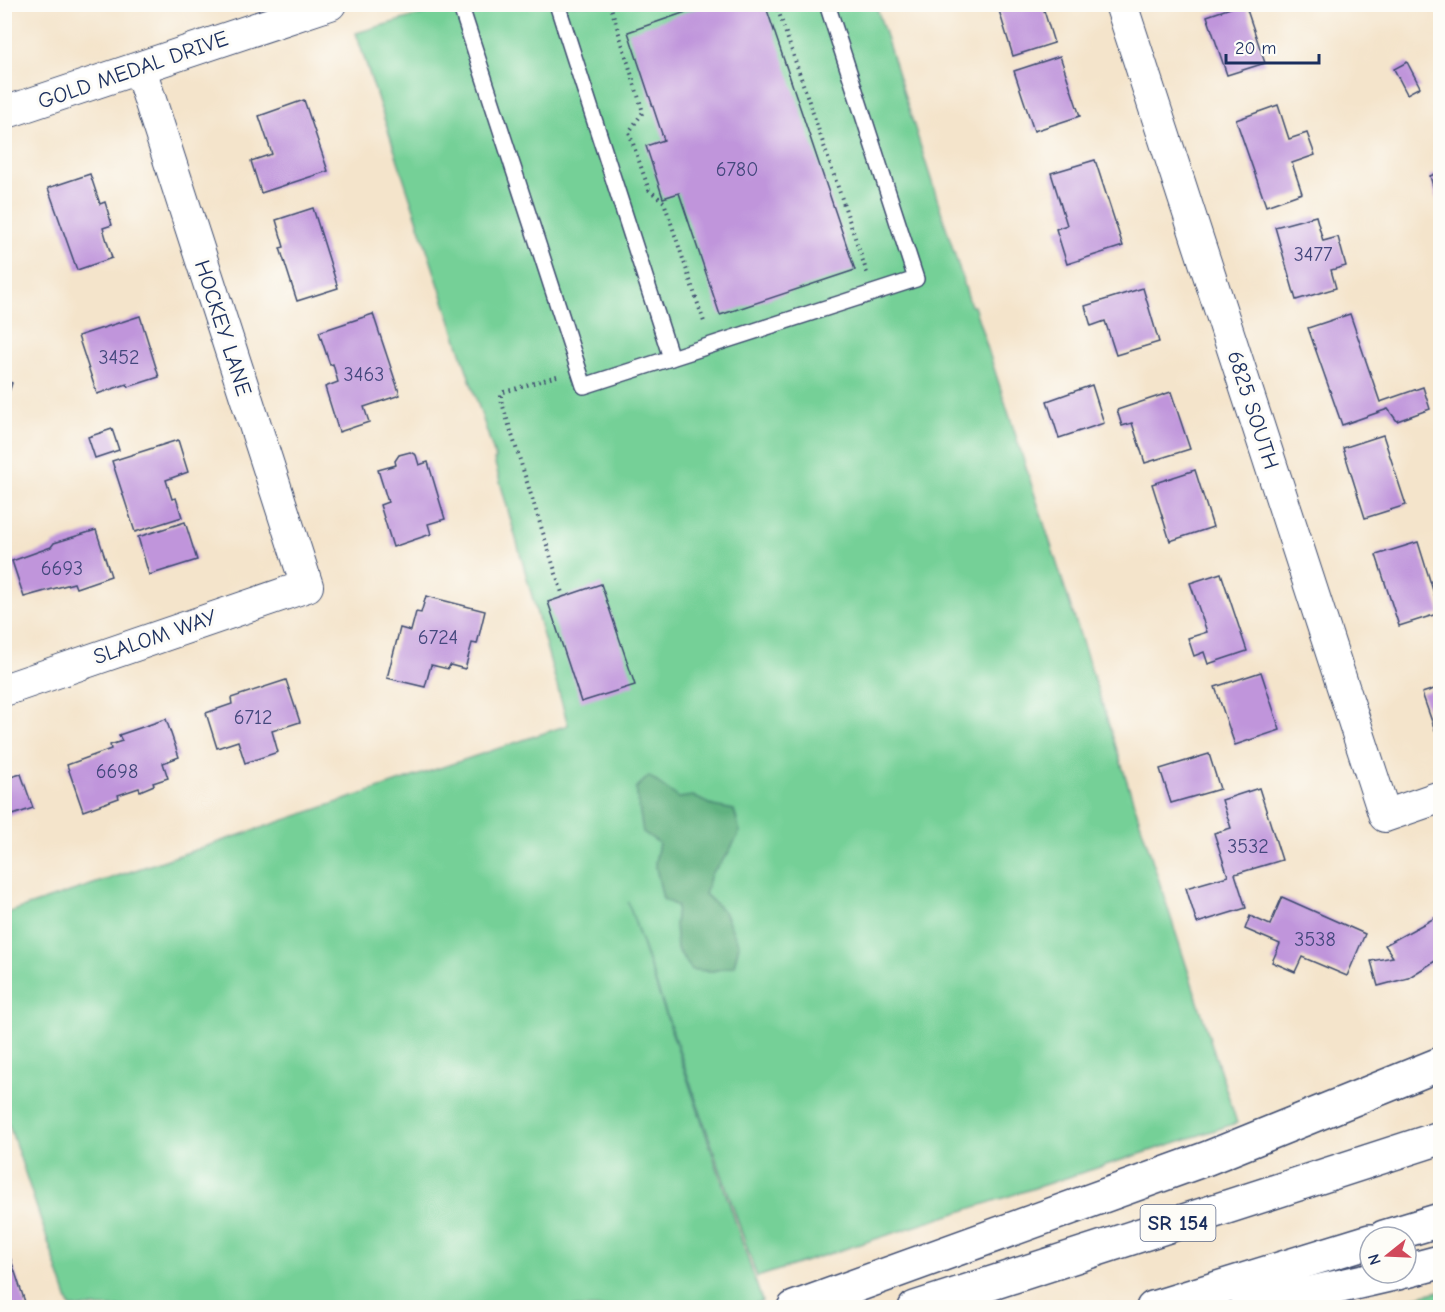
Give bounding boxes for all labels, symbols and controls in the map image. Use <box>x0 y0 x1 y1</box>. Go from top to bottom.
street label: GOLD MEDAL DRIVE <box>35 25 231 115</box>
scale bar <box>1226 27 1319 65</box>
text: 20 m <box>1235 38 1276 59</box>
house number: 6780 <box>716 158 758 181</box>
house number: 3477 <box>1294 243 1333 266</box>
street label: HOCKEY LANE <box>189 257 257 399</box>
house number: 3452 <box>98 346 140 369</box>
street label: 6825 SOUTH <box>1222 348 1284 472</box>
house number: 3463 <box>344 363 384 386</box>
house number: 6693 <box>41 557 83 580</box>
street label: SLALOM WAY <box>90 604 220 670</box>
house number: 6724 <box>418 626 458 649</box>
house number: 6712 <box>234 706 272 729</box>
house number: 6698 <box>96 760 138 783</box>
house number: 3532 <box>1227 835 1269 858</box>
house number: 3538 <box>1294 928 1336 951</box>
road number: SR 154 <box>1140 1205 1216 1241</box>
north arrow <box>1358 1225 1418 1285</box>
text: N <box>1365 1252 1385 1267</box>

